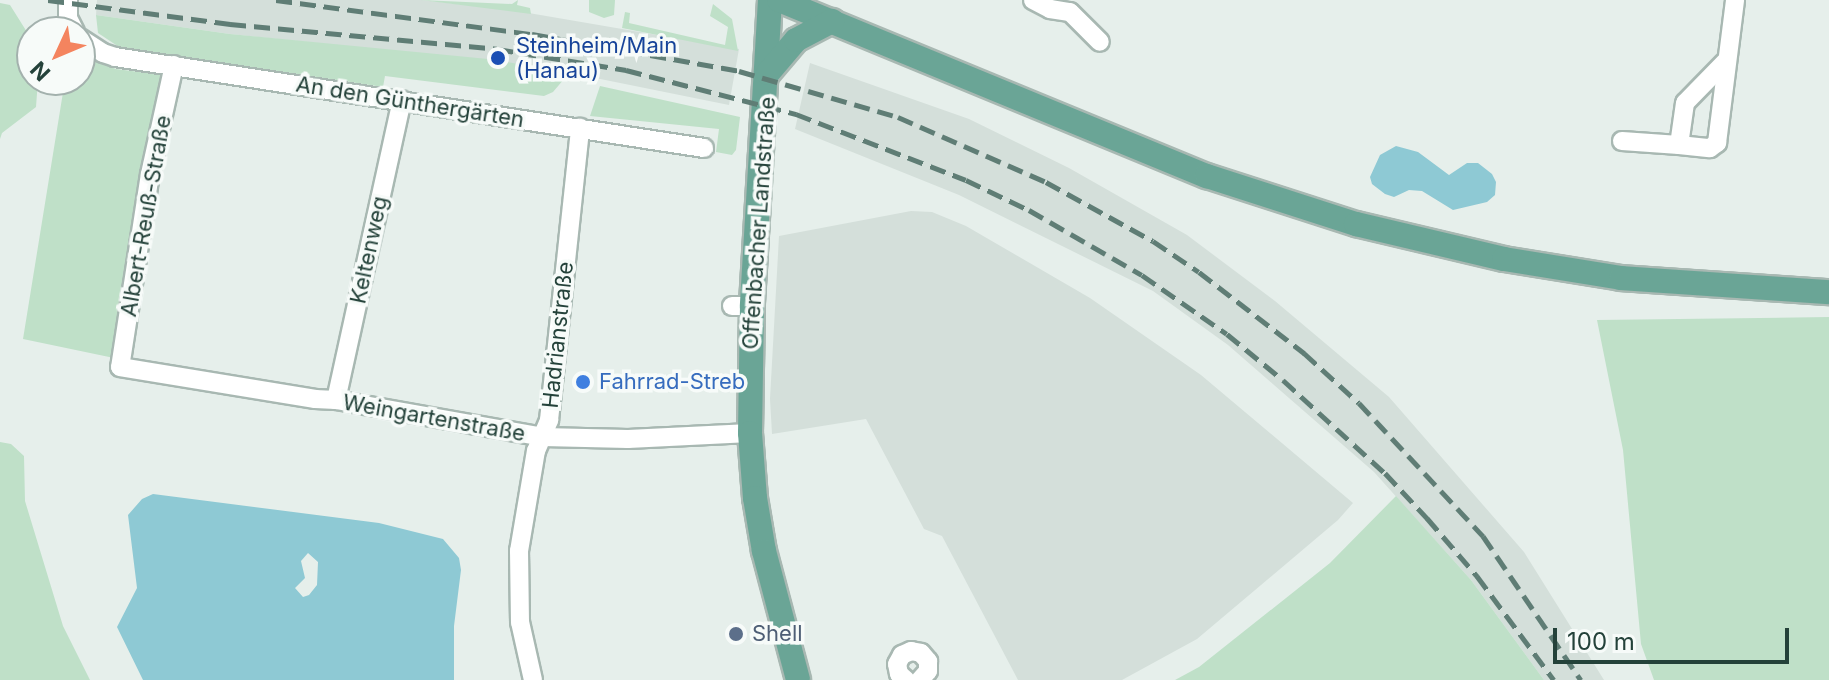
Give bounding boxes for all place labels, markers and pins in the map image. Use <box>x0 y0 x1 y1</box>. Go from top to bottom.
place label: Steinheim/Main (Hanau) <box>516 32 677 84</box>
marker: Steinheim/Main (Hanau) <box>487 47 509 69</box>
place label: Fahrrad-Streb <box>599 369 745 395</box>
marker: Fahrrad-Streb <box>574 373 592 391</box>
place label: Shell <box>752 621 803 647</box>
marker: Shell <box>727 625 745 643</box>

